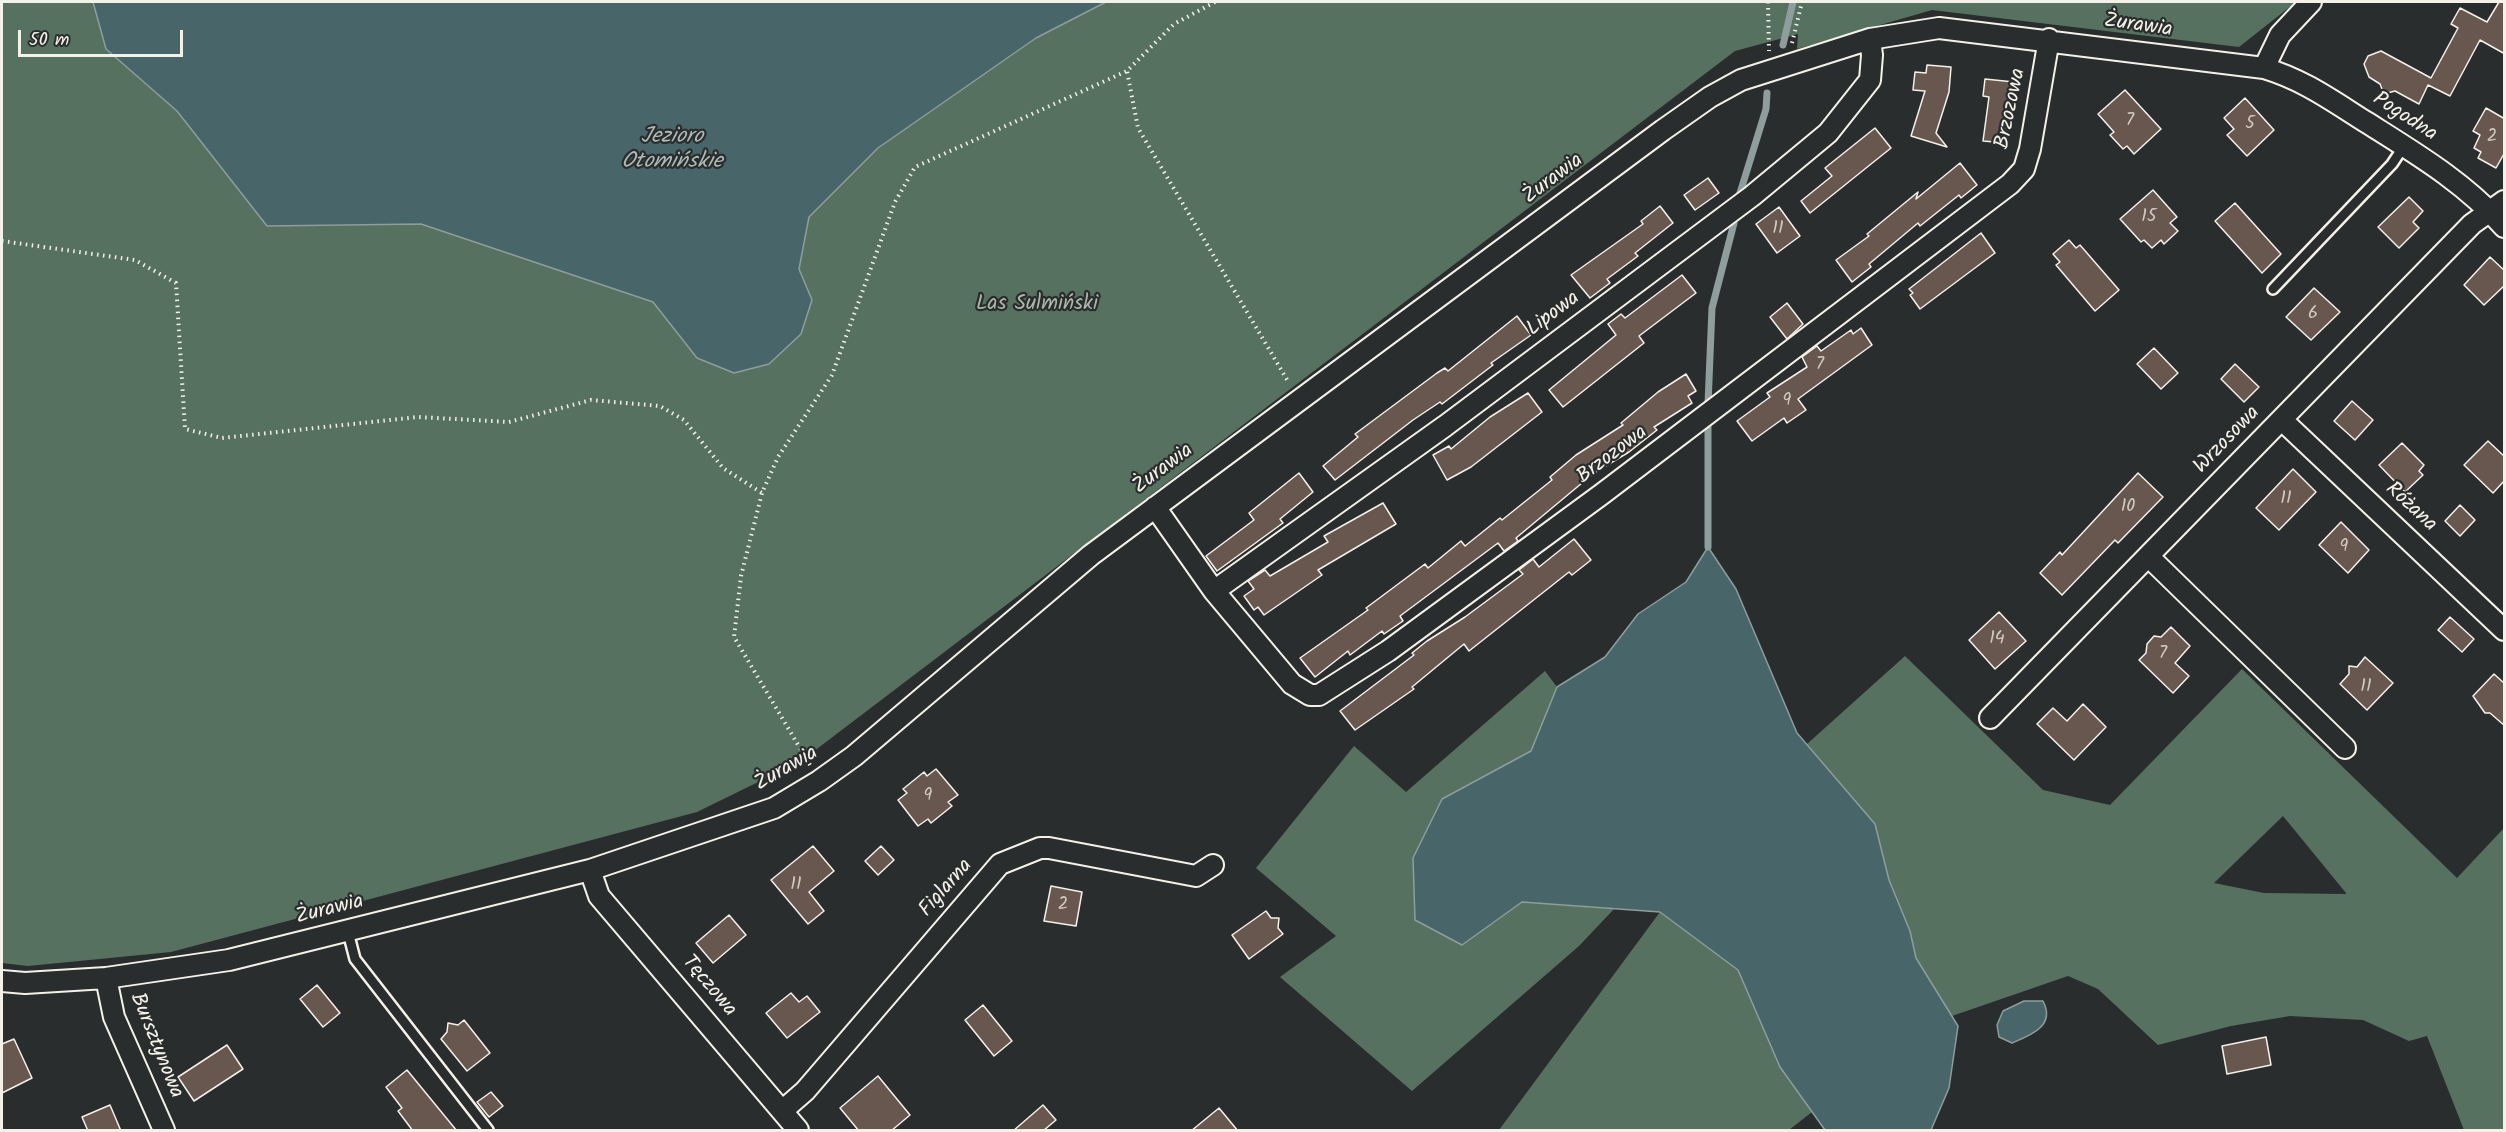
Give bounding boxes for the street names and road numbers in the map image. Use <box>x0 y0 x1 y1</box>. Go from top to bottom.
street label: Żurawia <box>2102 10 2174 44</box>
street label: Brzozowa <box>1991 66 2033 152</box>
street label: Pogodna <box>2367 88 2441 148</box>
street label: Żurawia <box>1519 149 1589 211</box>
street label: Lipowa <box>1522 287 1586 343</box>
street label: Wrzosowa <box>2190 402 2266 480</box>
street label: Brzozowa <box>1573 421 1653 491</box>
street label: Żurawia <box>1129 439 1199 501</box>
street label: Różana <box>2379 478 2441 538</box>
street label: Żurawia <box>751 742 823 798</box>
street label: Figlarna <box>915 855 979 923</box>
street label: Żurawia <box>294 890 366 932</box>
street label: Tęczowa <box>675 951 741 1023</box>
street label: Bursztynowa <box>122 990 188 1102</box>

